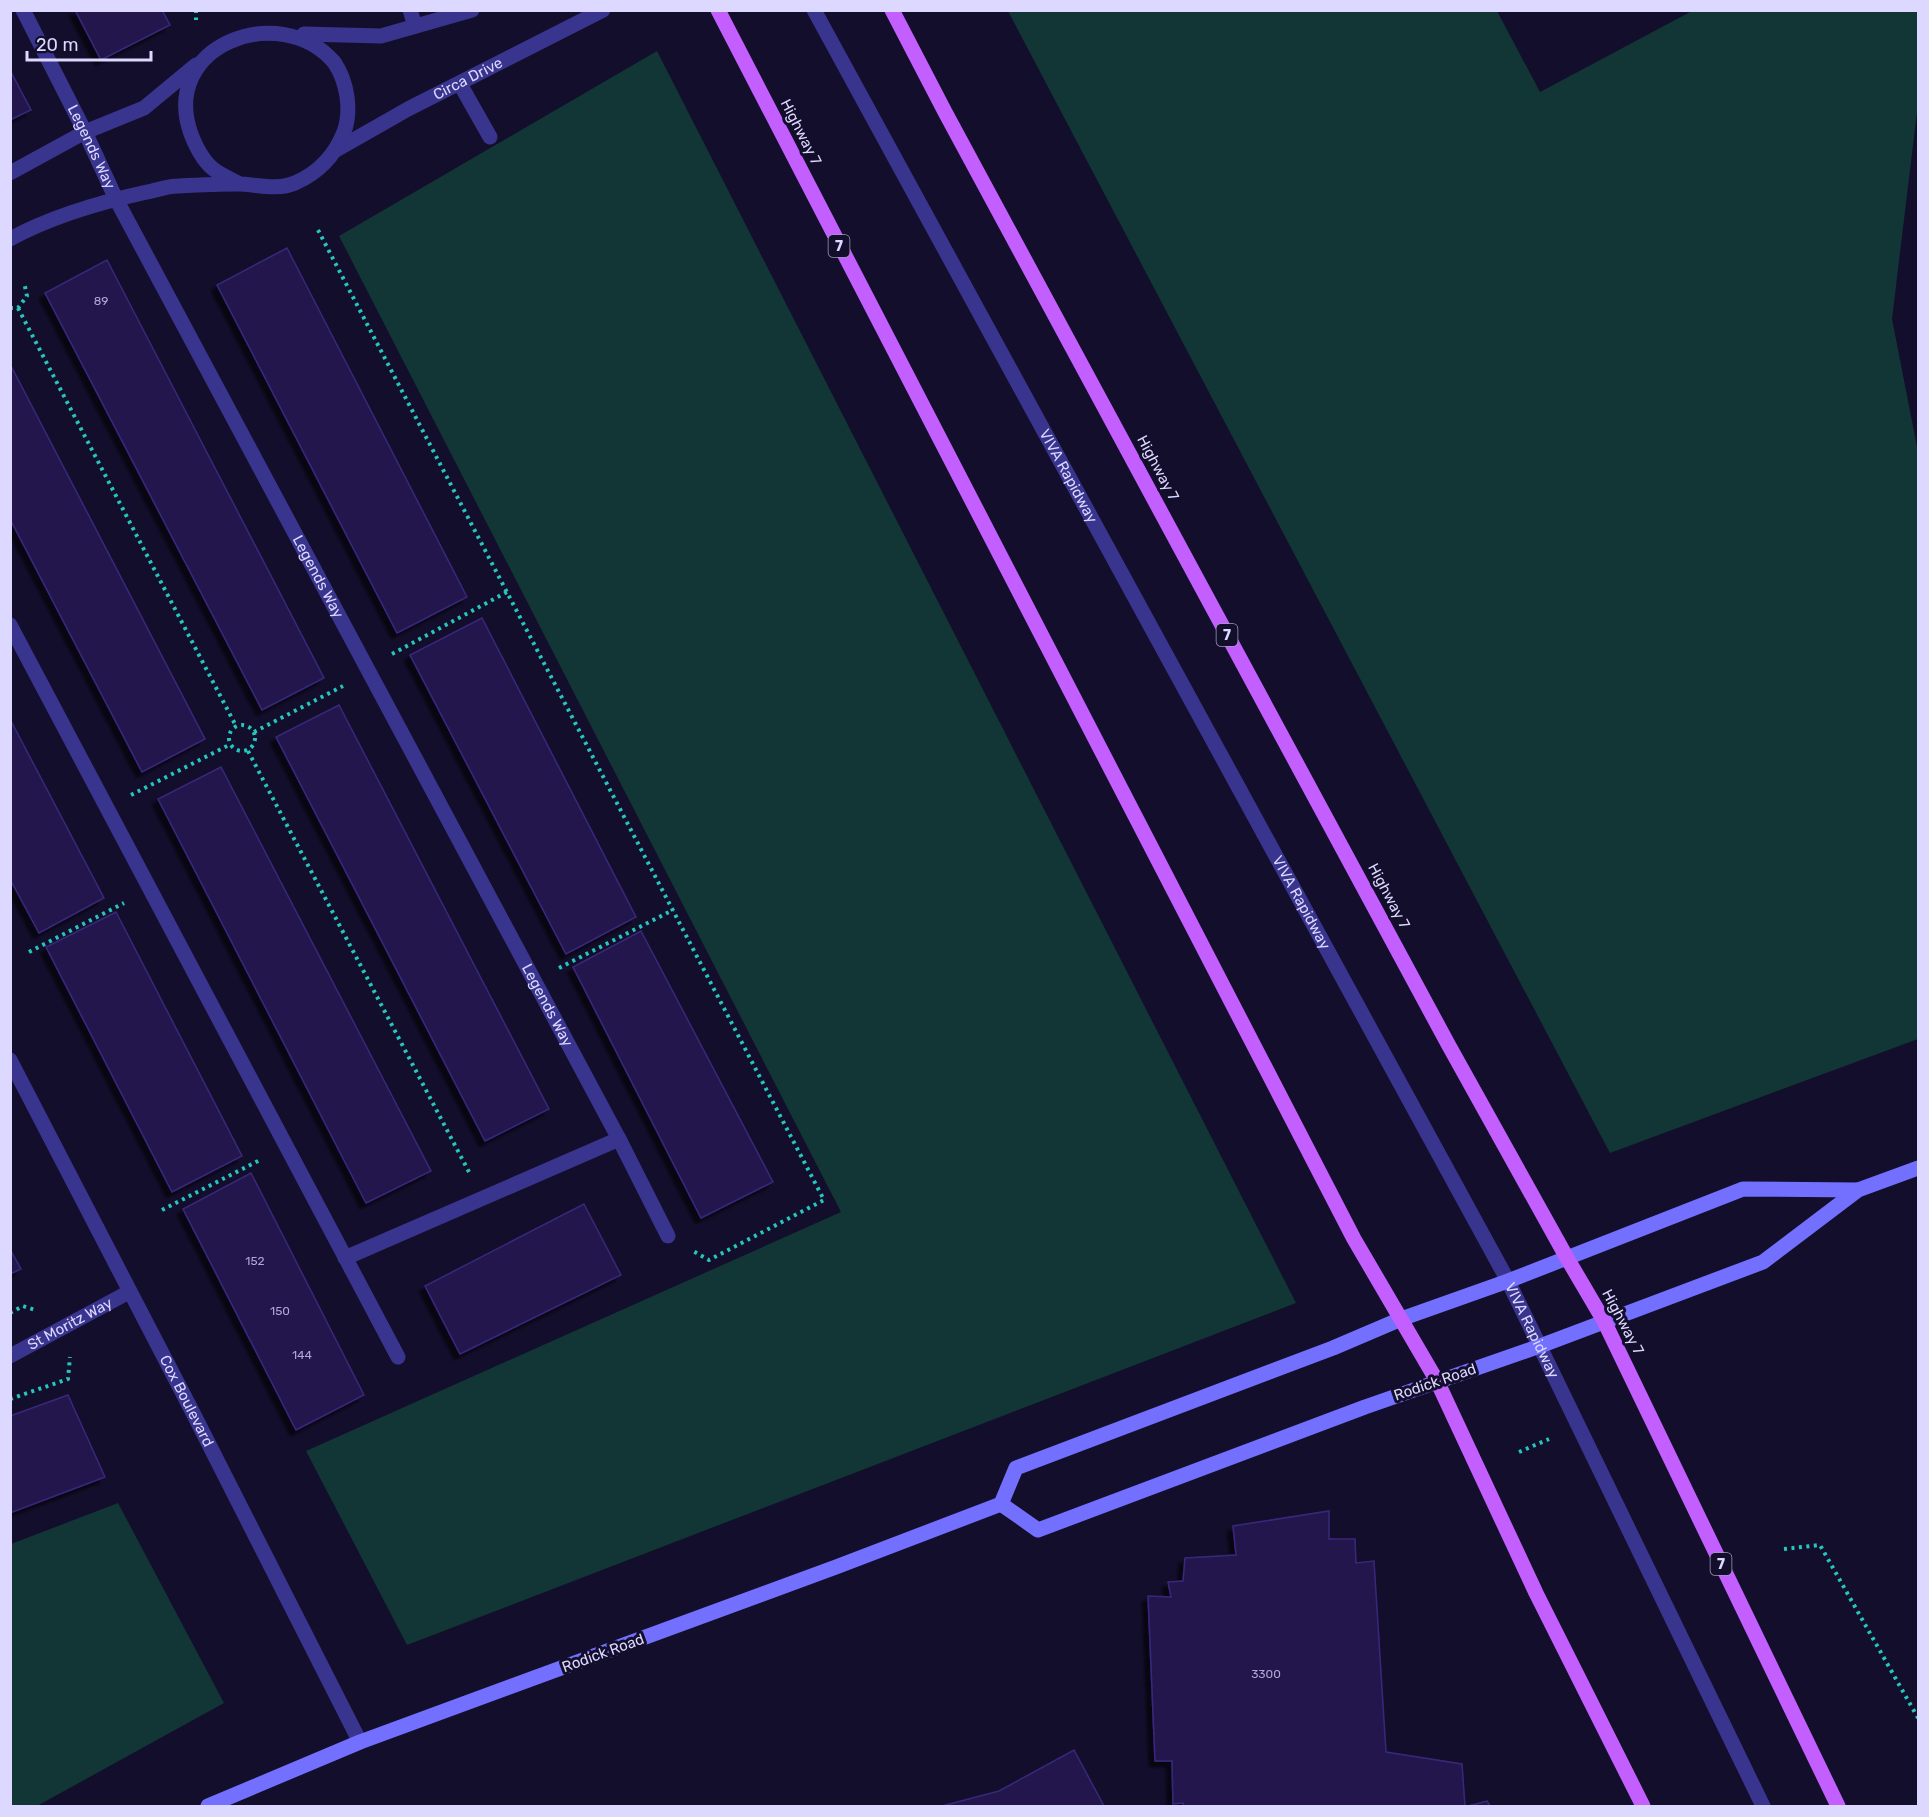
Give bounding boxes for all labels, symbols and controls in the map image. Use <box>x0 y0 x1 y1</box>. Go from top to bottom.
scale bar <box>27 24 152 62</box>
text: 20 m <box>36 34 78 56</box>
street label: Circa Drive <box>430 53 506 104</box>
street label: Highway 7 <box>777 96 825 168</box>
street label: Legends Way <box>64 102 119 192</box>
road number: 7 <box>828 235 850 257</box>
house number: 89 <box>94 294 108 308</box>
street label: VIVA Rapidway <box>1036 426 1101 526</box>
street label: Highway 7 <box>1133 432 1183 504</box>
street label: Legends Way <box>289 532 348 621</box>
road number: 7 <box>1216 624 1238 646</box>
street label: VIVA Rapidway <box>1269 853 1334 953</box>
street label: Highway 7 <box>1364 860 1414 932</box>
street label: Legends Way <box>518 961 577 1050</box>
house number: 152 <box>245 1254 265 1268</box>
street label: VIVA Rapidway <box>1501 1280 1563 1381</box>
street label: Highway 7 <box>1598 1286 1648 1358</box>
street label: St Moritz Way <box>24 1294 115 1354</box>
house number: 150 <box>270 1304 290 1318</box>
house number: 144 <box>292 1348 313 1362</box>
street label: Cox Boulevard <box>156 1352 218 1450</box>
street label: Rodick Road <box>1391 1359 1479 1405</box>
road number: 7 <box>1710 1553 1732 1575</box>
street label: Rodick Road <box>560 1630 646 1676</box>
house number: 3300 <box>1251 1667 1281 1681</box>

